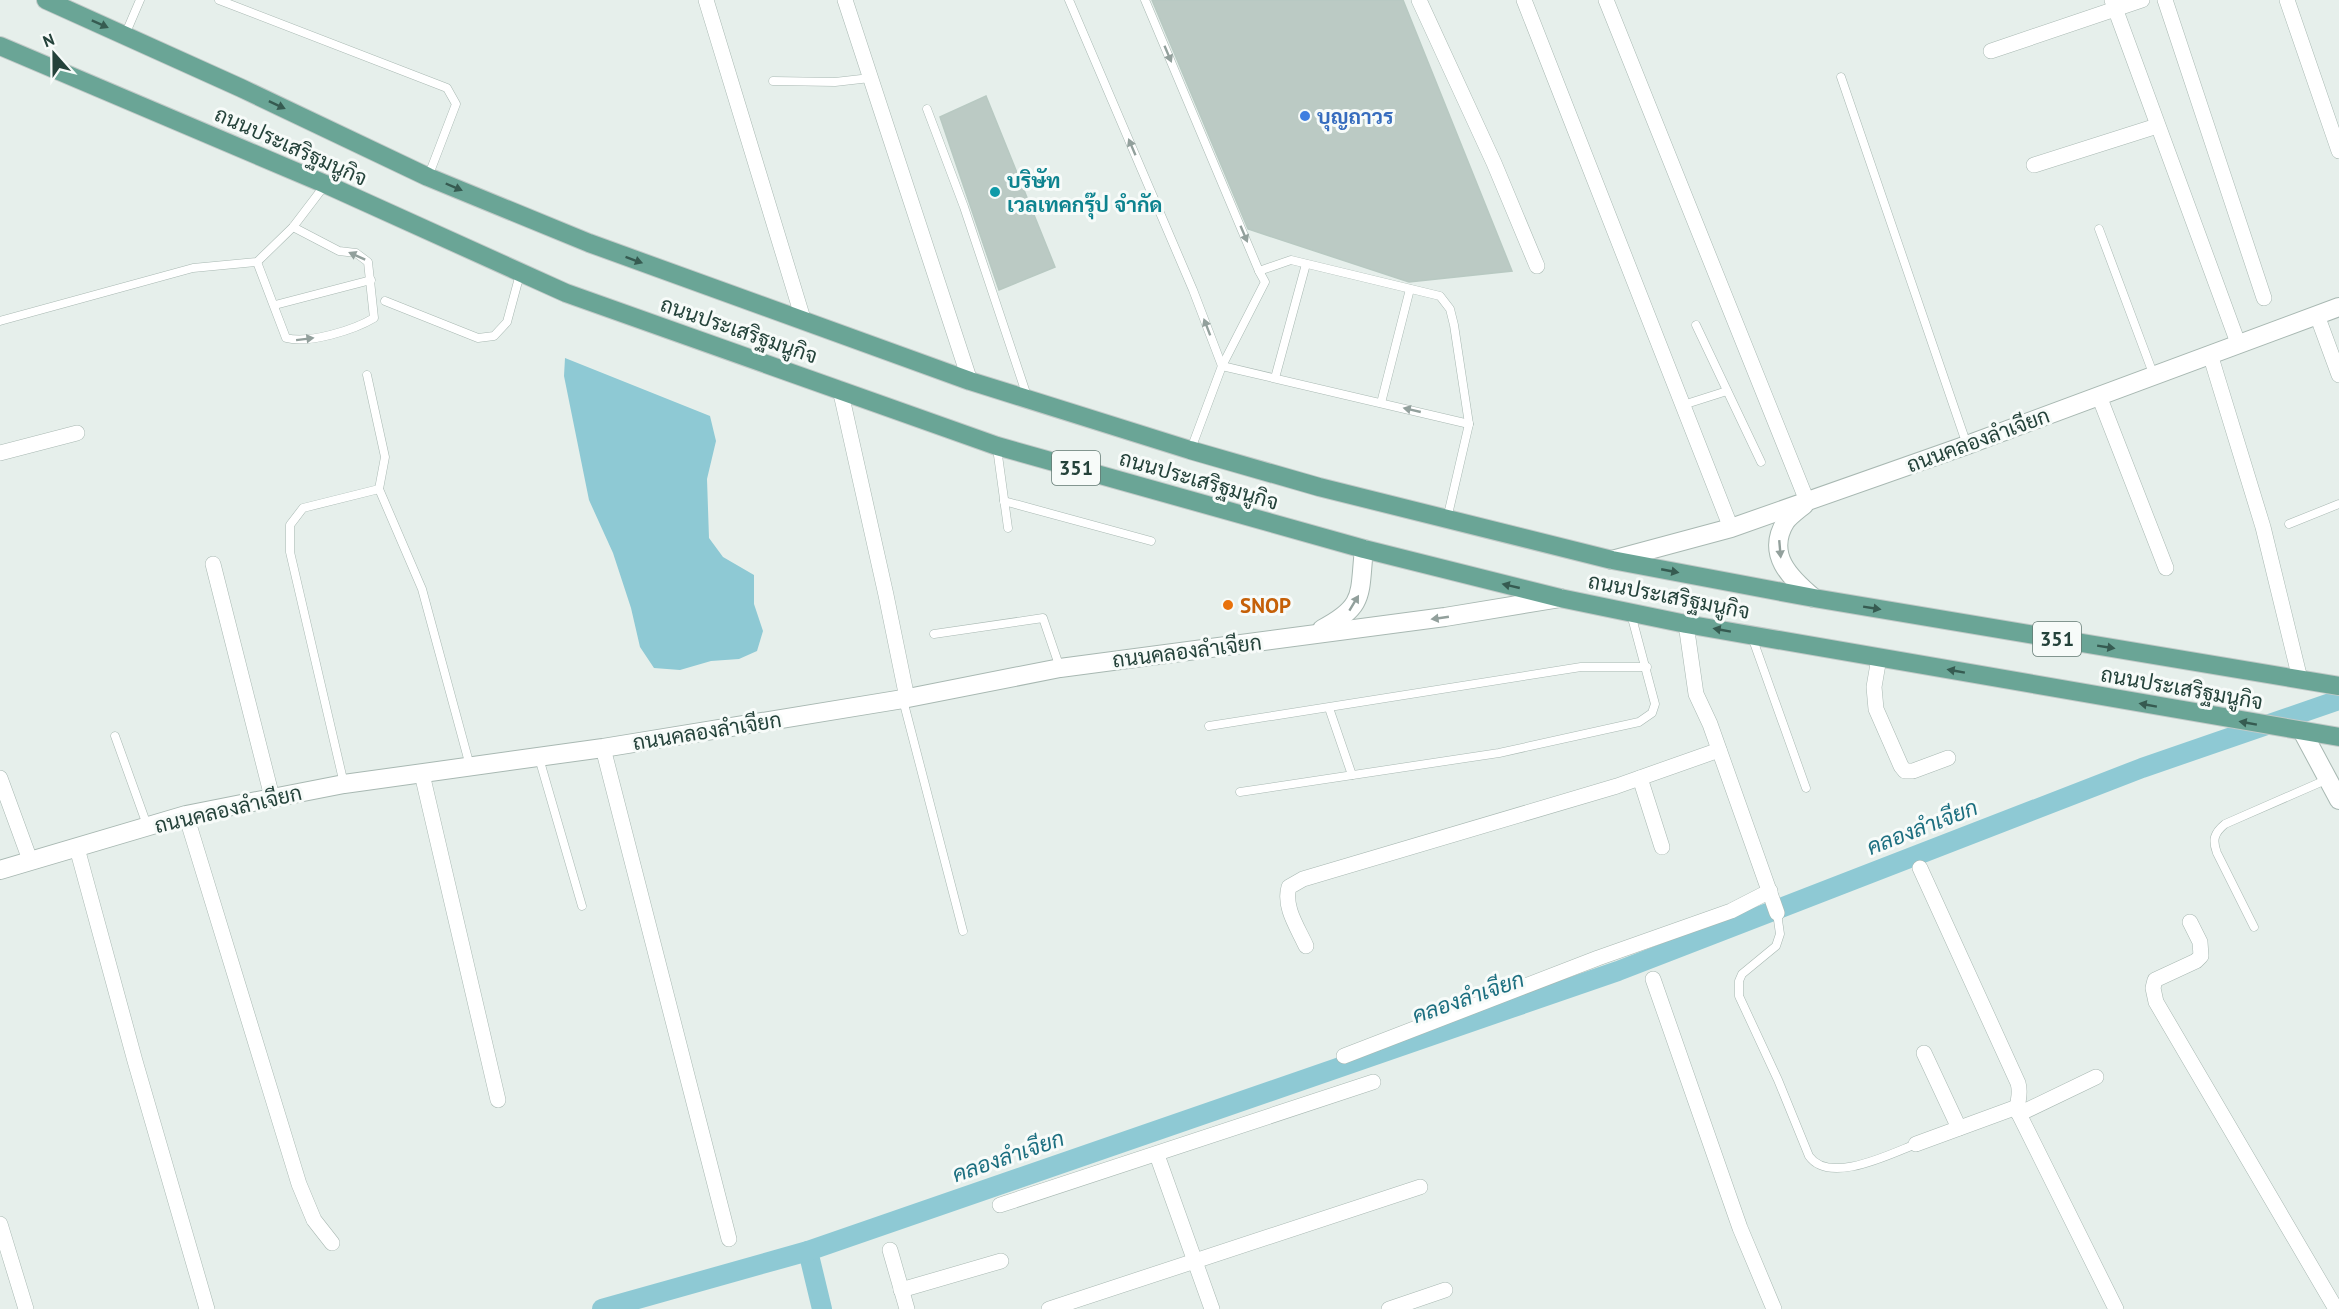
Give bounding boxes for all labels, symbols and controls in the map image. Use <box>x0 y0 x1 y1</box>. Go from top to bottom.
one-way arrow <box>91 19 108 28</box>
north arrow <box>24 24 84 84</box>
text: N <box>40 29 57 51</box>
one-way arrow <box>1164 45 1173 63</box>
street label: ถนนประเสริฐมนูกิจ <box>210 100 372 194</box>
one-way arrow <box>268 100 285 109</box>
place label: บุญถาวร <box>1317 103 1393 132</box>
marker: บุญถาวร <box>1298 109 1312 123</box>
one-way arrow <box>1127 138 1137 156</box>
place label: บริษัท เวลเทคกรุ๊ป จำกัด <box>1007 167 1162 220</box>
one-way arrow <box>445 182 463 192</box>
marker: บริษัท เวลเทคกรุ๊ป จำกัด <box>988 185 1002 199</box>
one-way arrow <box>1239 225 1249 243</box>
one-way arrow <box>349 252 366 261</box>
one-way arrow <box>626 255 644 265</box>
street label: ถนนประเสริฐมนูกิจ <box>656 290 821 371</box>
one-way arrow <box>1202 318 1212 336</box>
one-way arrow <box>296 334 315 343</box>
street label: ถนนคลองลำเจียก <box>1903 402 2053 478</box>
one-way arrow <box>1403 405 1422 415</box>
street label: ถนนประเสริฐมนูกิจ <box>1116 444 1282 518</box>
road number: 351 <box>1052 451 1100 485</box>
one-way arrow <box>1775 540 1785 559</box>
street label: ถนนประเสริฐมนูกิจ <box>1585 567 1752 627</box>
one-way arrow <box>1660 567 1679 576</box>
one-way arrow <box>1501 581 1520 591</box>
place label: SNOP <box>1240 592 1291 619</box>
one-way arrow <box>1348 595 1359 611</box>
marker: SNOP <box>1221 598 1235 612</box>
one-way arrow <box>1863 604 1882 613</box>
one-way arrow <box>1430 613 1449 622</box>
road number: 351 <box>2033 622 2081 656</box>
one-way arrow <box>1713 625 1732 634</box>
street label: ถนนคลองลำเจียก <box>1111 628 1263 674</box>
one-way arrow <box>2096 643 2115 652</box>
street label: ถนนประเสริฐมนูกิจ <box>2098 660 2265 718</box>
one-way arrow <box>1946 667 1965 676</box>
one-way arrow <box>2138 700 2157 709</box>
street label: ถนนคลองลำเจียก <box>631 706 783 756</box>
one-way arrow <box>2239 718 2258 727</box>
street label: ถนนคลองลำเจียก <box>152 779 304 839</box>
water label: คลองลำเจียก <box>1863 793 1981 861</box>
water label: คลองลำเจียก <box>1408 965 1528 1029</box>
water label: คลองลำเจียก <box>948 1124 1068 1188</box>

